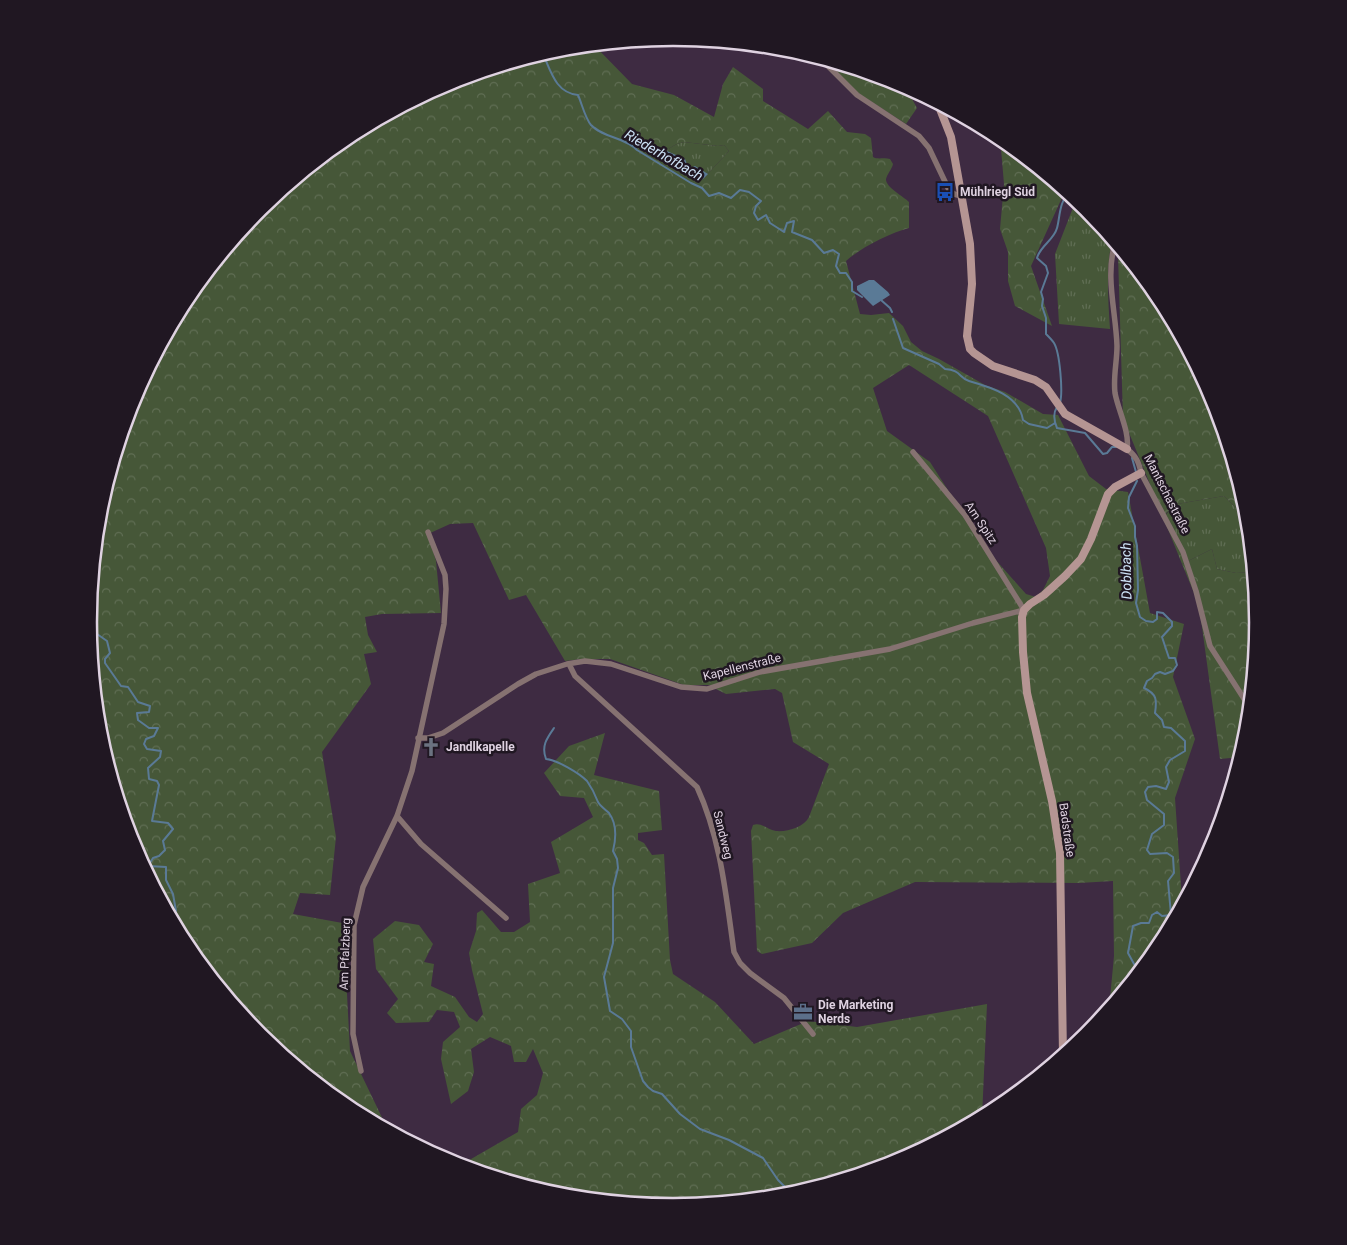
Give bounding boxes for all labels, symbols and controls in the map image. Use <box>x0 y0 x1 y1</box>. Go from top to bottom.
water label: Riederhofbach <box>622 126 706 184</box>
bus stop icon: Mühlriegl Süd <box>934 181 956 203</box>
place label: Mühlriegl Süd <box>960 185 1035 199</box>
street label: Mantschastraße <box>1141 452 1193 536</box>
street label: Am Spitz <box>962 499 1000 547</box>
water label: Doblbach <box>1118 542 1134 600</box>
street label: Kapellenstraße <box>702 651 782 683</box>
church icon: Jandlkapelle <box>420 736 442 758</box>
place label: Jandlkapelle <box>446 740 515 754</box>
street label: Badstraße <box>1056 802 1078 858</box>
street label: Sandweg <box>710 809 736 861</box>
street label: Am Pfalzberg <box>337 918 353 990</box>
place label: Die Marketing Nerds <box>818 998 893 1026</box>
office icon: Die Marketing Nerds <box>792 1001 814 1023</box>

